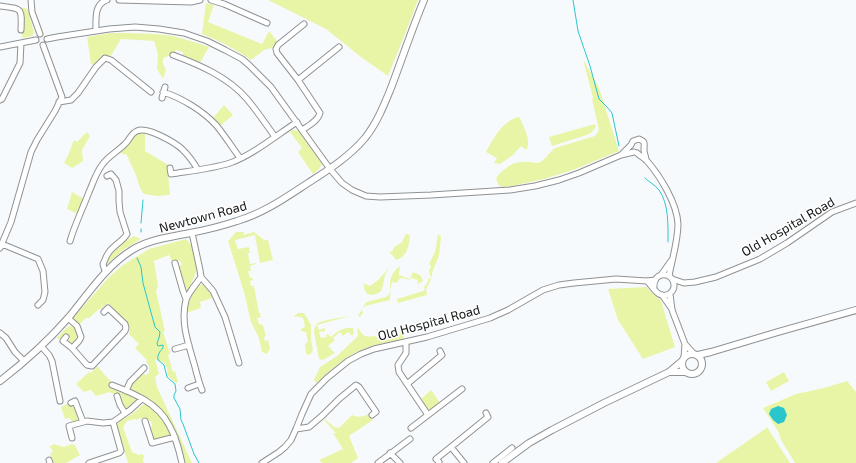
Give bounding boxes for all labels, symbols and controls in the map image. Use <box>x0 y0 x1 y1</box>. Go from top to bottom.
street label: Old Hospital Road <box>739 194 837 260</box>
street label: Newtown Road <box>157 198 249 236</box>
street label: Old Hospital Road <box>376 302 482 344</box>

